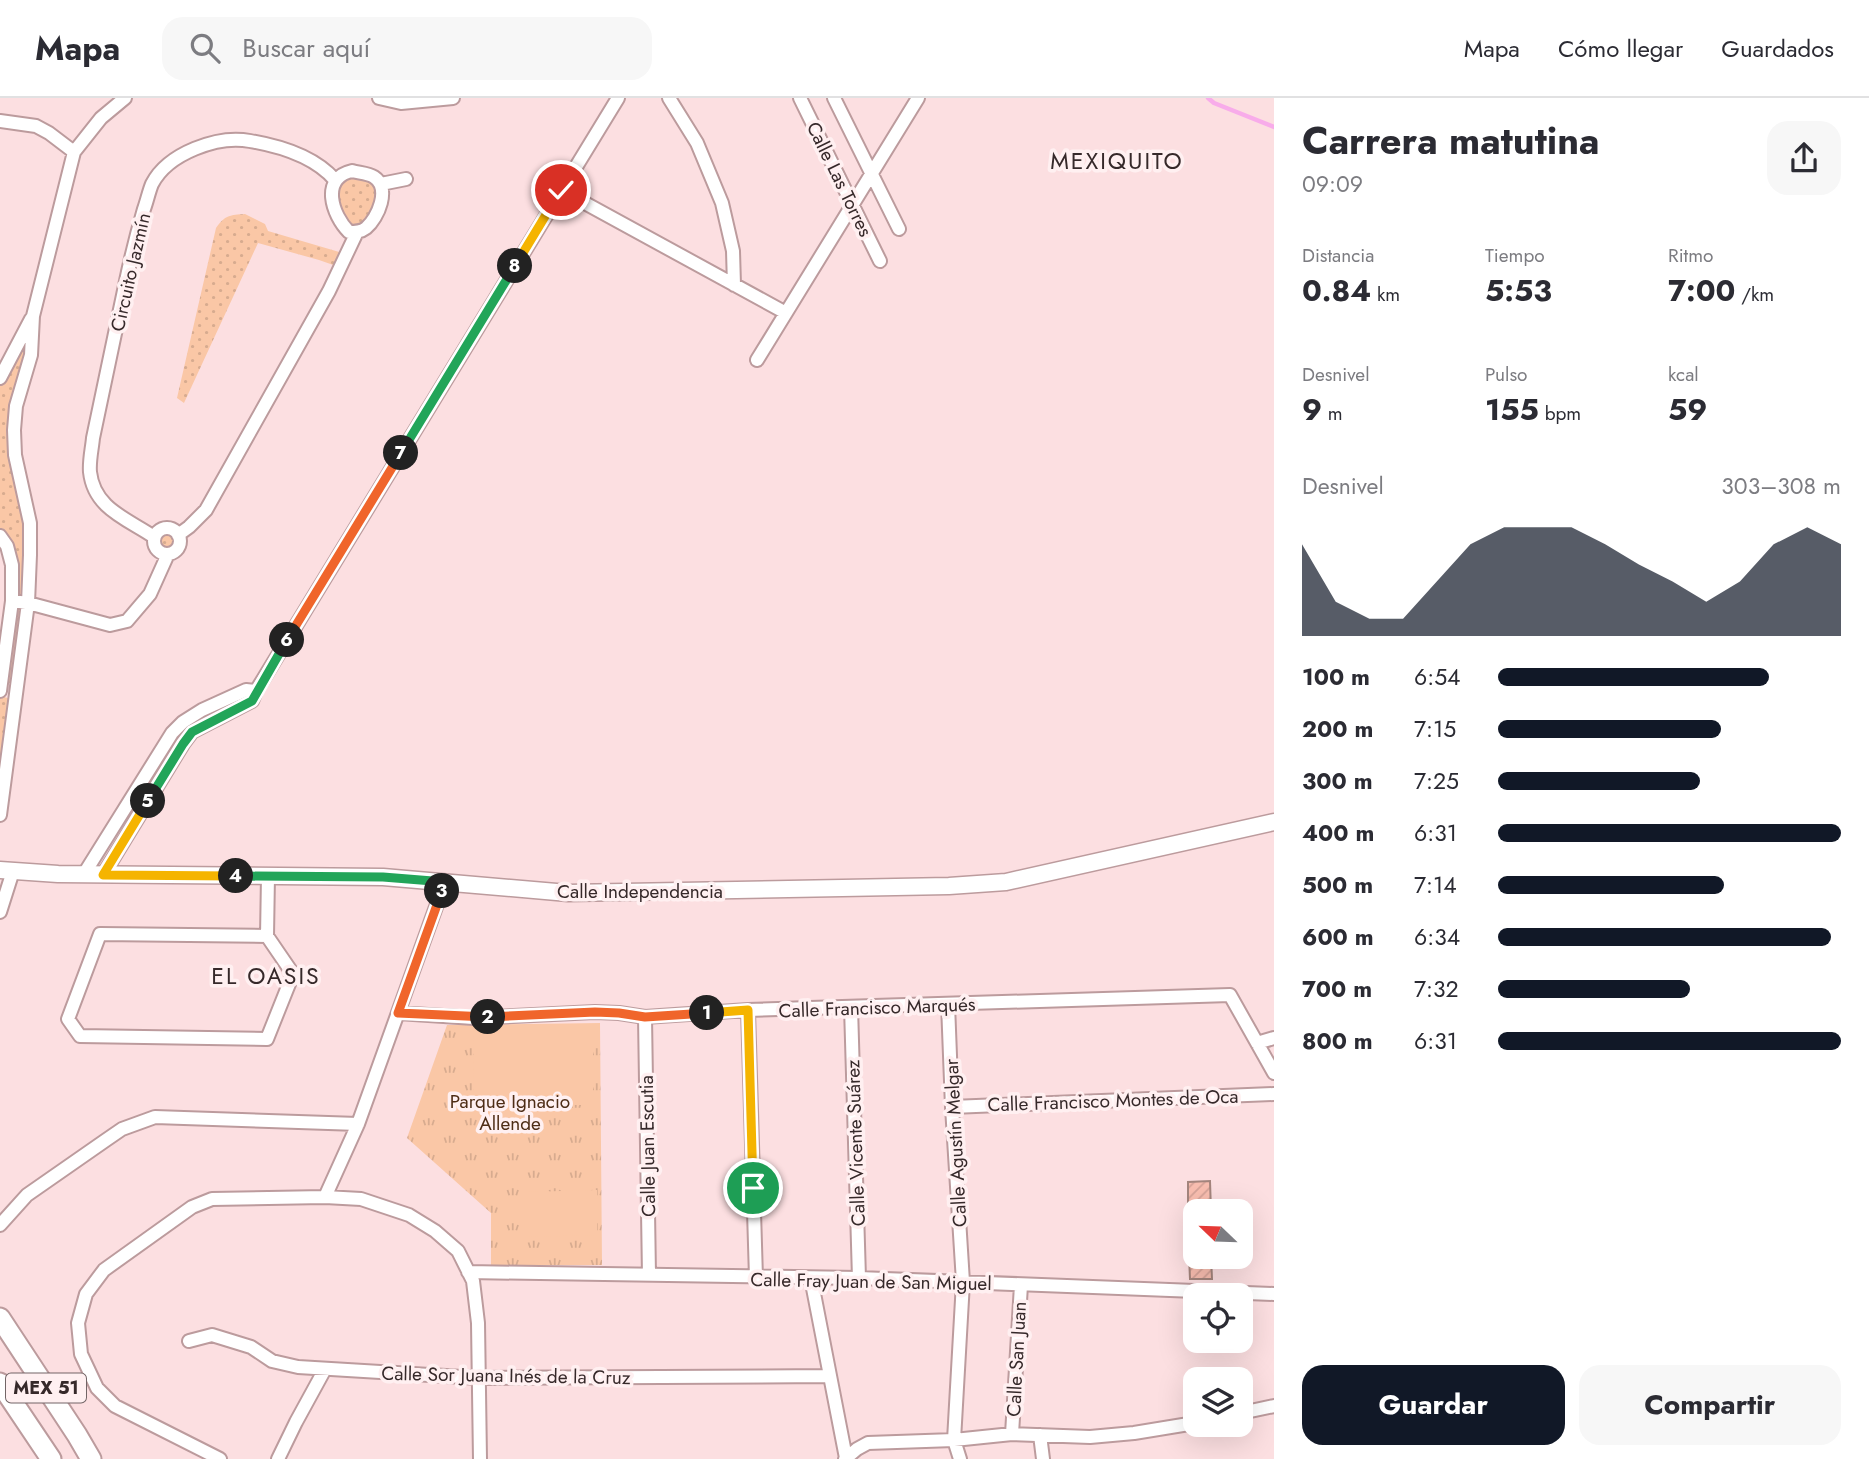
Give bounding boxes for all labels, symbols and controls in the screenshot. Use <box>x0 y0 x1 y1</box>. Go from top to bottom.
search box <box>162 17 652 80</box>
text: Mapa <box>35 25 120 72</box>
icon: search <box>186 29 224 67</box>
text: Buscar aquí <box>242 29 370 67</box>
text: Mapa <box>1464 31 1520 66</box>
text: Cómo llegar <box>1558 31 1683 66</box>
text: Guardados <box>1721 31 1834 66</box>
text: Carrera matutina <box>1302 113 1600 168</box>
street label: Calle Las Torres <box>800 117 879 242</box>
button: share <box>1767 121 1841 195</box>
district label: MEXIQUITO <box>1050 144 1184 178</box>
pin <box>531 160 591 220</box>
text: 09:09 <box>1302 167 1363 201</box>
icon: check <box>542 171 580 209</box>
street label: Circuito Jazmín <box>104 210 157 334</box>
text: Distancia <box>1302 242 1374 269</box>
text: Tiempo <box>1485 242 1545 269</box>
text: Ritmo <box>1668 242 1713 269</box>
pin: 8 <box>498 248 532 284</box>
text: 8 <box>509 252 520 279</box>
text: 0.84 <box>1302 269 1371 312</box>
text: 5:53 <box>1485 269 1552 312</box>
text: 7:00 <box>1668 269 1735 312</box>
text: km <box>1371 281 1400 308</box>
text: /km <box>1735 281 1774 308</box>
text: Desnivel <box>1302 361 1370 388</box>
text: Pulso <box>1485 361 1527 388</box>
text: kcal <box>1668 361 1699 388</box>
text: 9 <box>1302 388 1322 431</box>
text: 155 <box>1485 388 1539 431</box>
text: 59 <box>1668 388 1707 431</box>
text: m <box>1322 400 1343 427</box>
text: bpm <box>1539 400 1581 427</box>
pin: 7 <box>384 436 418 470</box>
text: 7 <box>395 439 406 466</box>
text: Desnivel <box>1302 469 1384 503</box>
text: 303–308 m <box>1721 469 1841 503</box>
pin: 6 <box>270 622 304 658</box>
text: 6 <box>280 626 293 653</box>
text: 100 m <box>1302 660 1370 694</box>
text: 6:54 <box>1414 660 1461 694</box>
text: 200 m <box>1302 712 1373 746</box>
text: 7:15 <box>1414 712 1456 746</box>
text: 300 m <box>1302 764 1373 798</box>
text: 7:25 <box>1414 764 1459 798</box>
pin: 5 <box>130 784 166 818</box>
text: 5 <box>141 787 154 814</box>
text: 400 m <box>1302 816 1374 850</box>
text: 6:31 <box>1414 816 1457 850</box>
pin: 4 <box>218 858 254 894</box>
text: 4 <box>229 862 242 889</box>
text: 500 m <box>1302 868 1373 902</box>
text: 7:14 <box>1414 868 1457 902</box>
pin: 3 <box>424 874 460 908</box>
text: 3 <box>436 877 447 904</box>
street label: Calle Independencia <box>557 878 723 905</box>
text: 600 m <box>1302 920 1374 954</box>
text: 6:34 <box>1414 920 1460 954</box>
district label: EL OASIS <box>211 959 321 993</box>
text: 700 m <box>1302 972 1372 1006</box>
text: 7:32 <box>1414 972 1459 1006</box>
street label: Calle Francisco Marqués <box>778 991 976 1024</box>
pin: 1 <box>690 996 724 1030</box>
text: 1 <box>702 999 711 1026</box>
pin: 2 <box>470 1000 505 1034</box>
text: 2 <box>481 1003 494 1030</box>
text: 800 m <box>1302 1024 1373 1058</box>
text: 6:31 <box>1414 1024 1457 1058</box>
street label: Calle Agustín Melgar <box>938 1058 973 1228</box>
street label: Calle Vicente Suárez <box>839 1059 872 1227</box>
street label: Calle Juan Escutia <box>633 1075 662 1217</box>
street label: Calle Francisco Montes de Oca <box>987 1083 1239 1118</box>
park label: Parque Ignacio Allende <box>450 1088 570 1137</box>
pin <box>723 1158 783 1218</box>
icon: arrive <box>734 1169 772 1207</box>
north arrow <box>1183 1199 1253 1269</box>
map controls <box>1183 1199 1253 1437</box>
street label: Calle Fray Juan de San Miguel <box>750 1266 992 1297</box>
button: locate <box>1183 1283 1253 1353</box>
street label: Calle San Juan <box>1000 1301 1033 1417</box>
street label: Calle Sor Juana Inés de la Cruz <box>381 1360 631 1391</box>
button: Guardar <box>1302 1365 1565 1445</box>
button: Compartir <box>1579 1365 1841 1445</box>
button: layers <box>1183 1367 1253 1437</box>
road number: MEX 51 <box>6 1373 86 1402</box>

